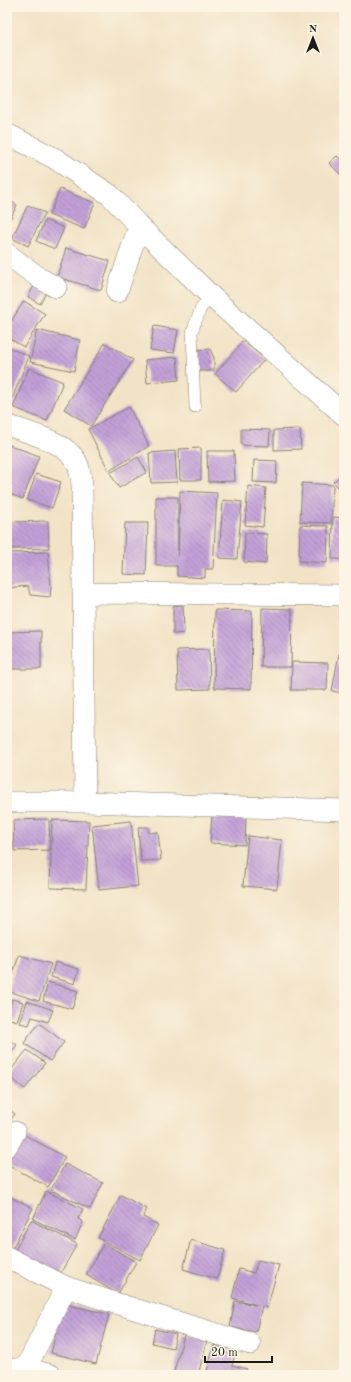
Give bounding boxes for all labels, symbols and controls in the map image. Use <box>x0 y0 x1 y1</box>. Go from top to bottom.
north arrow <box>293 18 333 58</box>
text: N <box>309 24 318 35</box>
scale bar <box>205 1338 272 1364</box>
text: 20 m <box>211 1347 238 1359</box>

